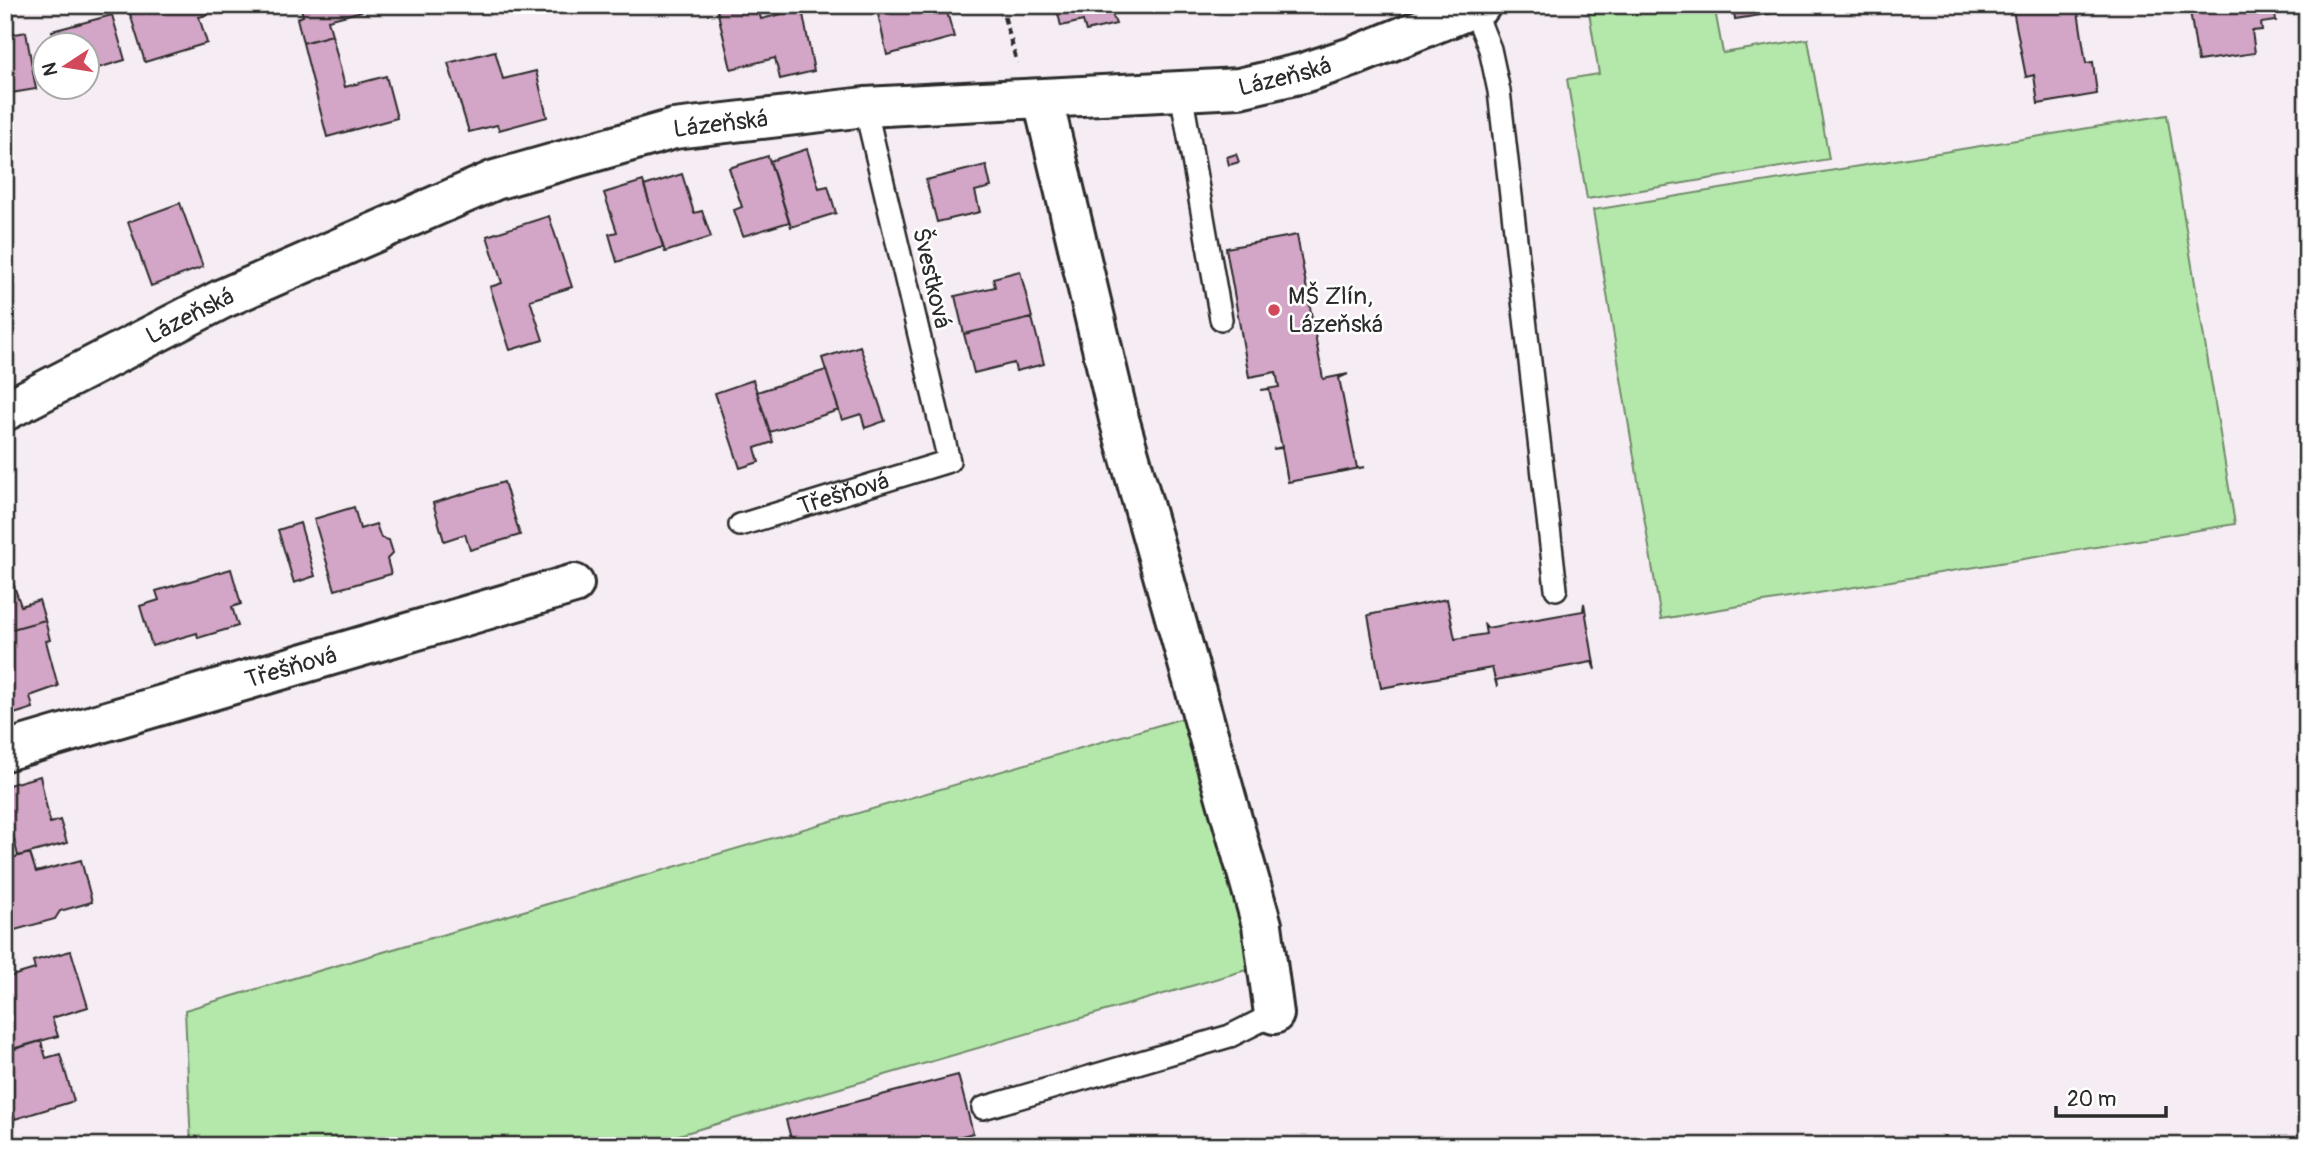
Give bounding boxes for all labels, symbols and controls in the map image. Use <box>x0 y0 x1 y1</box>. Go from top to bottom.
north arrow <box>32 32 102 102</box>
street label: Lázeňská <box>1235 51 1335 103</box>
text: N <box>37 60 63 78</box>
street label: Lázeňská <box>672 104 769 144</box>
street label: Švestková <box>906 225 958 331</box>
place label: MŠ Zlín, Lázeňská <box>1288 281 1383 339</box>
street label: Lázeňská <box>141 282 238 351</box>
marker: MŠ Zlín, Lázeňská <box>1266 302 1282 318</box>
street label: Třešňová <box>794 466 893 521</box>
street label: Třešňová <box>242 640 340 695</box>
scale bar <box>2056 1074 2167 1118</box>
text: 20 m <box>2067 1086 2116 1113</box>

